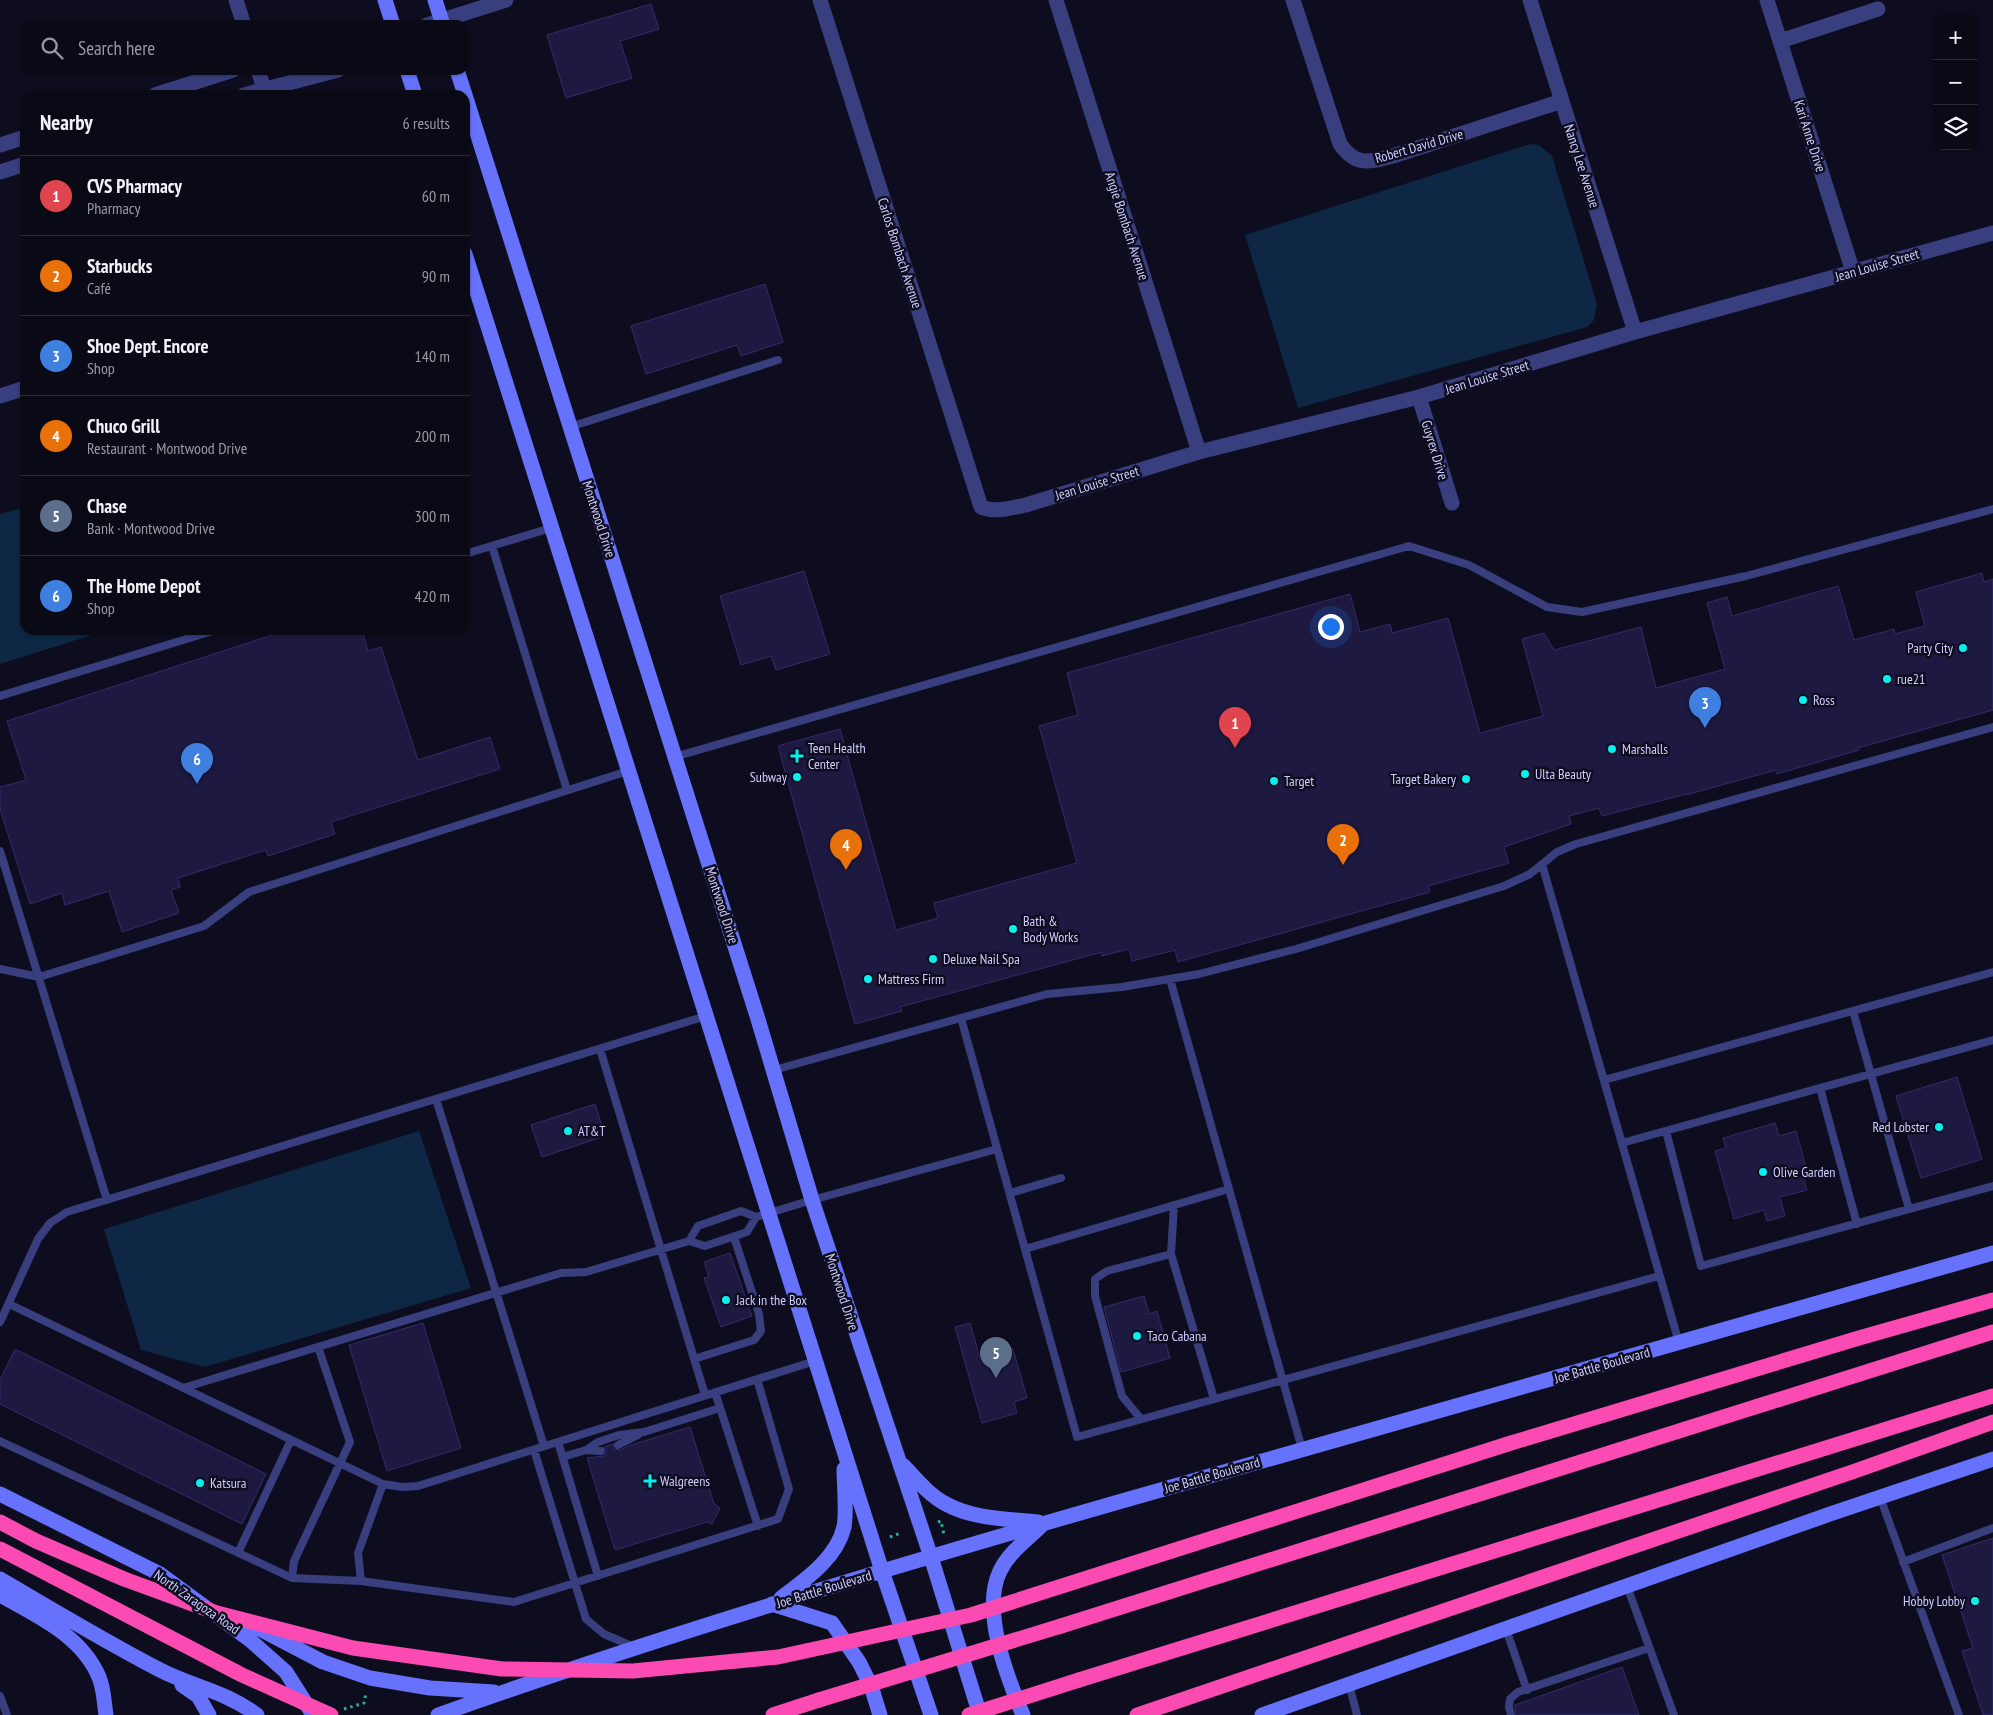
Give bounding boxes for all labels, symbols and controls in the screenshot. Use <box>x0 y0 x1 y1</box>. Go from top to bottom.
map controls <box>1933 15 1978 150</box>
button: + <box>1933 15 1978 60</box>
search box <box>20 20 470 75</box>
icon: search <box>38 34 66 62</box>
text: Search here <box>78 36 155 60</box>
button: − <box>1933 60 1978 105</box>
street label: Kari Anne Drive <box>1790 98 1830 175</box>
button: layers <box>1933 105 1978 150</box>
text: Nearby <box>40 109 93 136</box>
text: 6 results <box>403 113 450 133</box>
street label: Nancy Lee Avenue <box>1560 122 1604 210</box>
street label: Robert David Drive <box>1373 125 1465 167</box>
street label: Angie Bombach Avenue <box>1101 169 1153 283</box>
text: CVS Pharmacy <box>87 174 182 198</box>
text: 1 <box>52 186 60 206</box>
text: 60 m <box>422 186 450 206</box>
street label: Carlos Bombach Avenue <box>874 195 926 311</box>
text: Pharmacy <box>87 198 140 218</box>
street label: Jean Louise Street <box>1832 244 1921 286</box>
text: Starbucks <box>87 254 152 278</box>
text: 2 <box>52 266 60 286</box>
text: 90 m <box>422 266 450 286</box>
text: Café <box>87 278 111 298</box>
text: Shoe Dept. Encore <box>87 334 209 358</box>
text: 3 <box>52 346 60 366</box>
text: 140 m <box>415 346 450 366</box>
street label: Jean Louise Street <box>1442 356 1531 399</box>
text: Shop <box>87 358 115 378</box>
text: Chuco Grill <box>87 414 160 438</box>
street label: Guyrex Drive <box>1417 418 1453 482</box>
text: 4 <box>52 426 60 446</box>
text: 200 m <box>415 426 450 446</box>
text: Restaurant · Montwood Drive <box>87 438 247 458</box>
street label: Jean Louise Street <box>1052 462 1141 505</box>
street label: Montwood Drive <box>578 478 620 560</box>
text: Chase <box>87 494 127 518</box>
text: 5 <box>52 506 60 526</box>
text: 300 m <box>415 506 450 526</box>
text: Bank · Montwood Drive <box>87 518 215 538</box>
text: The Home Depot <box>87 574 201 598</box>
text: 6 <box>52 586 60 606</box>
text: 420 m <box>415 586 450 606</box>
text: Shop <box>87 598 115 618</box>
your location <box>1318 614 1344 640</box>
place label: Party City <box>1907 639 1954 657</box>
marker: Party City <box>1957 642 1969 654</box>
place label: rue21 <box>1897 670 1925 688</box>
marker: rue21 <box>1881 673 1893 685</box>
pin: 3 <box>1689 687 1721 728</box>
place label: Ross <box>1813 691 1835 709</box>
marker: Ross <box>1797 694 1809 706</box>
pin: 1 <box>1219 707 1251 748</box>
place label: Teen Health Center <box>808 739 866 773</box>
place label: Marshalls <box>1622 740 1668 758</box>
pin: 6 <box>181 743 213 784</box>
marker: Marshalls <box>1606 743 1618 755</box>
marker: Teen Health Center <box>790 749 804 763</box>
place label: Ulta Beauty <box>1535 765 1592 783</box>
place label: Subway <box>750 768 788 786</box>
marker: Ulta Beauty <box>1519 768 1531 780</box>
place label: Target Bakery <box>1390 770 1457 788</box>
marker: Subway <box>791 771 803 783</box>
place label: Target <box>1284 772 1314 790</box>
marker: Target Bakery <box>1460 773 1472 785</box>
marker: Target <box>1268 775 1280 787</box>
pin: 2 <box>1327 824 1359 865</box>
pin: 4 <box>830 829 862 870</box>
street label: Montwood Drive <box>701 864 743 946</box>
place label: Bath & Body Works <box>1023 912 1079 946</box>
marker: Bath & Body Works <box>1007 923 1019 935</box>
place label: Deluxe Nail Spa <box>943 950 1020 968</box>
marker: Deluxe Nail Spa <box>927 953 939 965</box>
place label: Mattress Firm <box>878 970 944 988</box>
marker: Mattress Firm <box>862 973 874 985</box>
place label: Red Lobster <box>1873 1118 1929 1136</box>
marker: Red Lobster <box>1933 1121 1945 1133</box>
place label: AT&T <box>578 1122 606 1140</box>
marker: AT&T <box>562 1125 574 1137</box>
place label: Olive Garden <box>1773 1163 1835 1181</box>
marker: Olive Garden <box>1757 1166 1769 1178</box>
street label: Montwood Drive <box>821 1251 863 1333</box>
place label: Jack in the Box <box>735 1291 807 1309</box>
marker: Jack in the Box <box>720 1294 732 1306</box>
place label: Taco Cabana <box>1147 1327 1207 1345</box>
marker: Taco Cabana <box>1131 1330 1143 1342</box>
pin: 5 <box>980 1337 1012 1378</box>
street label: Joe Battle Boulevard <box>1551 1343 1652 1388</box>
street label: Joe Battle Boulevard <box>1161 1453 1262 1498</box>
place label: Walgreens <box>660 1472 710 1490</box>
place label: Katsura <box>210 1474 246 1492</box>
marker: Walgreens <box>644 1475 656 1487</box>
marker: Katsura <box>194 1477 206 1489</box>
street label: North Zaragoza Road <box>151 1566 243 1638</box>
street label: Joe Battle Boulevard <box>773 1566 874 1612</box>
place label: Hobby Lobby <box>1903 1592 1966 1610</box>
marker: Hobby Lobby <box>1969 1595 1981 1607</box>

